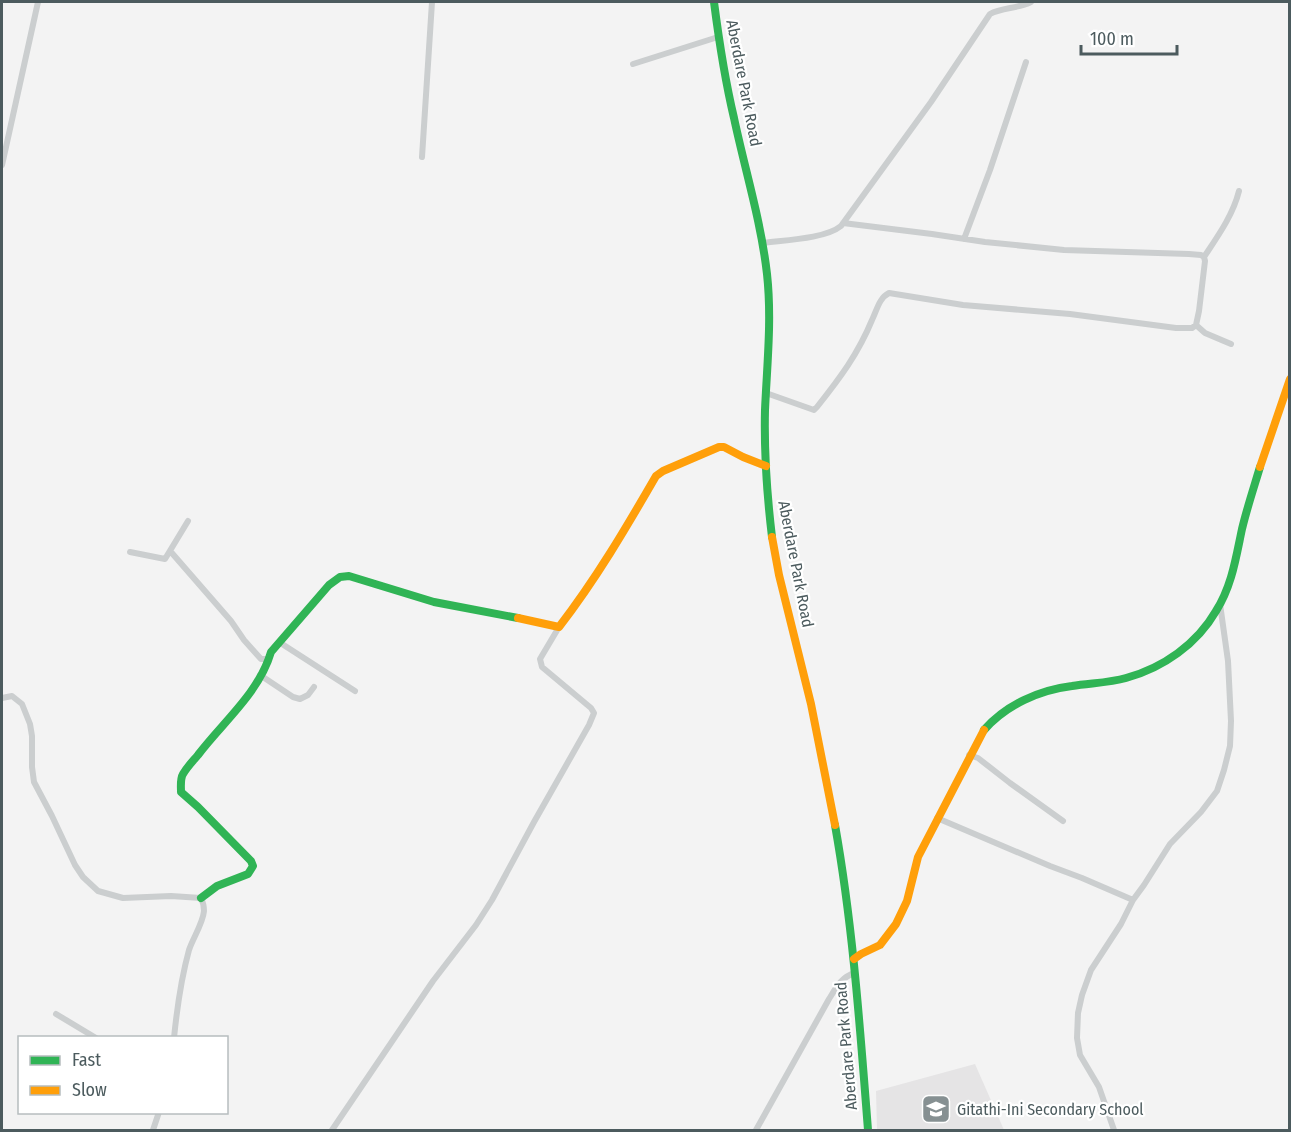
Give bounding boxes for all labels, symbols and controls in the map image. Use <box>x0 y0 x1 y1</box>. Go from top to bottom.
street label: Aberdare Park Road <box>722 18 766 148</box>
scale bar <box>1081 18 1177 56</box>
text: 100 m <box>1090 28 1134 50</box>
street label: Aberdare Park Road <box>774 499 818 629</box>
street label: Aberdare Park Road <box>831 981 861 1111</box>
legend <box>18 1036 228 1114</box>
text: Fast <box>72 1049 101 1071</box>
text: Slow <box>72 1079 107 1101</box>
school or university icon: Gitathi-Ini Secondary School <box>920 1093 952 1125</box>
place label: Gitathi-Ini Secondary School <box>957 1100 1144 1119</box>

